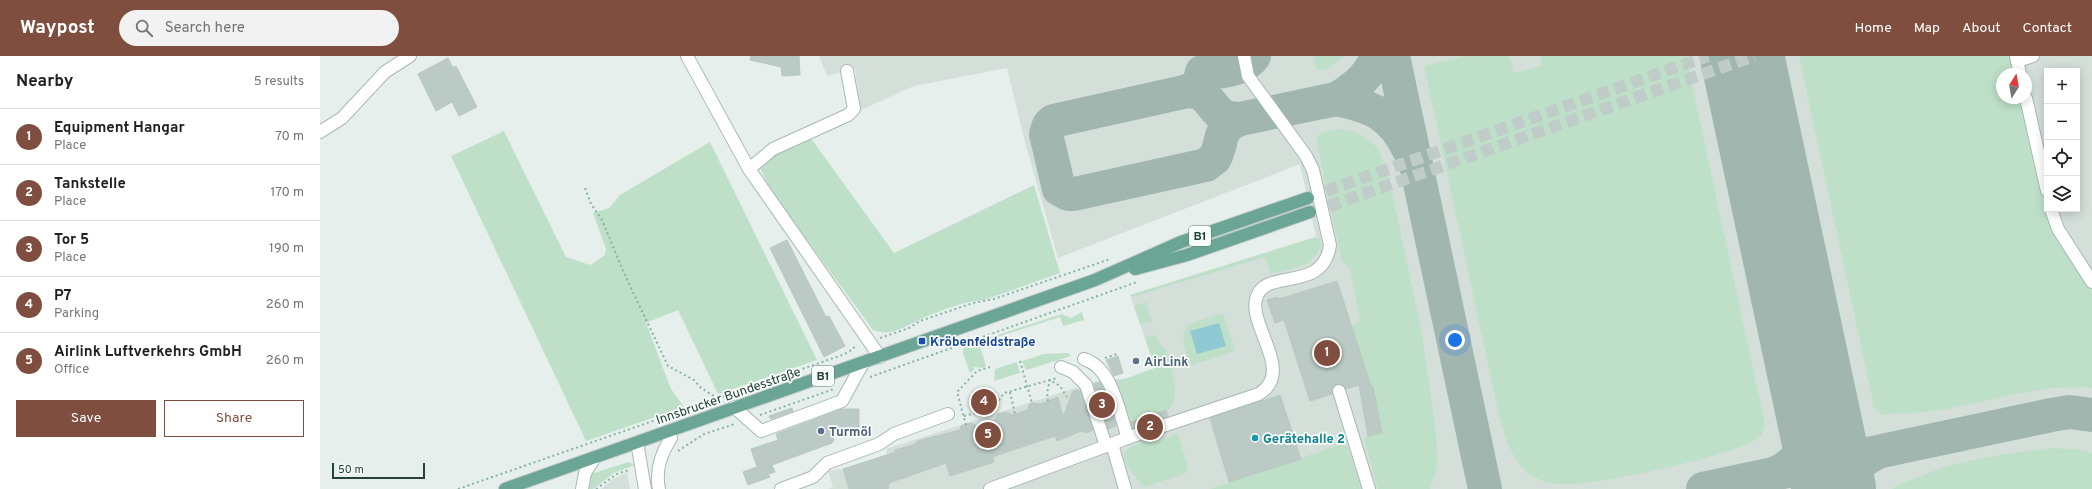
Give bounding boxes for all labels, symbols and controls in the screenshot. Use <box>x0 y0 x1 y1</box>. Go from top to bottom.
search box <box>119 10 399 46</box>
text: Waypost <box>20 16 95 40</box>
icon: search <box>133 17 155 39</box>
text: Search here <box>165 19 245 38</box>
text: Home <box>1855 20 1892 37</box>
text: Map <box>1914 20 1940 37</box>
text: About <box>1962 20 2001 37</box>
text: Contact <box>2023 20 2072 37</box>
north arrow <box>1996 68 2032 104</box>
map controls <box>2044 68 2080 212</box>
button: + <box>2044 68 2080 104</box>
text: Nearby <box>16 71 73 93</box>
text: 5 results <box>254 74 304 90</box>
button: − <box>2044 104 2080 140</box>
text: Equipment Hangar <box>54 119 185 138</box>
text: 1 <box>26 129 32 145</box>
text: 70 m <box>275 129 304 145</box>
text: Place <box>54 138 86 154</box>
button: locate <box>2044 140 2080 176</box>
text: Tankstelle <box>54 175 126 194</box>
button: layers <box>2044 176 2080 212</box>
text: 2 <box>25 185 33 201</box>
text: 170 m <box>270 185 304 201</box>
text: Place <box>54 194 86 210</box>
road number: B1 <box>1189 226 1211 246</box>
text: Tor 5 <box>54 231 89 250</box>
text: 3 <box>25 241 33 257</box>
text: 190 m <box>269 241 304 257</box>
text: Place <box>54 250 86 266</box>
text: P7 <box>54 287 72 306</box>
text: 4 <box>25 297 33 313</box>
text: 260 m <box>266 297 304 313</box>
text: Parking <box>54 306 99 322</box>
your location <box>1445 330 1465 350</box>
place label: Kröbenfeldstraße <box>930 335 1035 351</box>
marker: Kröbenfeldstraße <box>917 336 927 346</box>
pin: 1 <box>1314 338 1340 368</box>
text: Airlink Luftverkehrs GmbH <box>54 343 242 362</box>
text: 5 <box>25 353 33 369</box>
text: 260 m <box>266 353 304 369</box>
place label: AirLink <box>1144 355 1188 371</box>
marker: AirLink <box>1131 356 1141 366</box>
text: Office <box>54 362 89 378</box>
street label: Innsbrucker Bundesstraße <box>654 365 803 429</box>
road number: B1 <box>812 366 834 386</box>
pin: 4 <box>971 387 997 417</box>
pin: 3 <box>1089 390 1115 420</box>
button: Save <box>16 400 156 437</box>
button: Share <box>164 400 304 437</box>
pin: 2 <box>1137 412 1163 442</box>
pin: 5 <box>975 420 1001 450</box>
place label: Turmöl <box>829 425 872 441</box>
marker: Turmöl <box>816 426 826 436</box>
place label: Gerätehalle 2 <box>1263 432 1345 448</box>
marker: Gerätehalle 2 <box>1250 433 1260 443</box>
scale bar <box>332 461 425 480</box>
text: 50 m <box>338 463 364 477</box>

